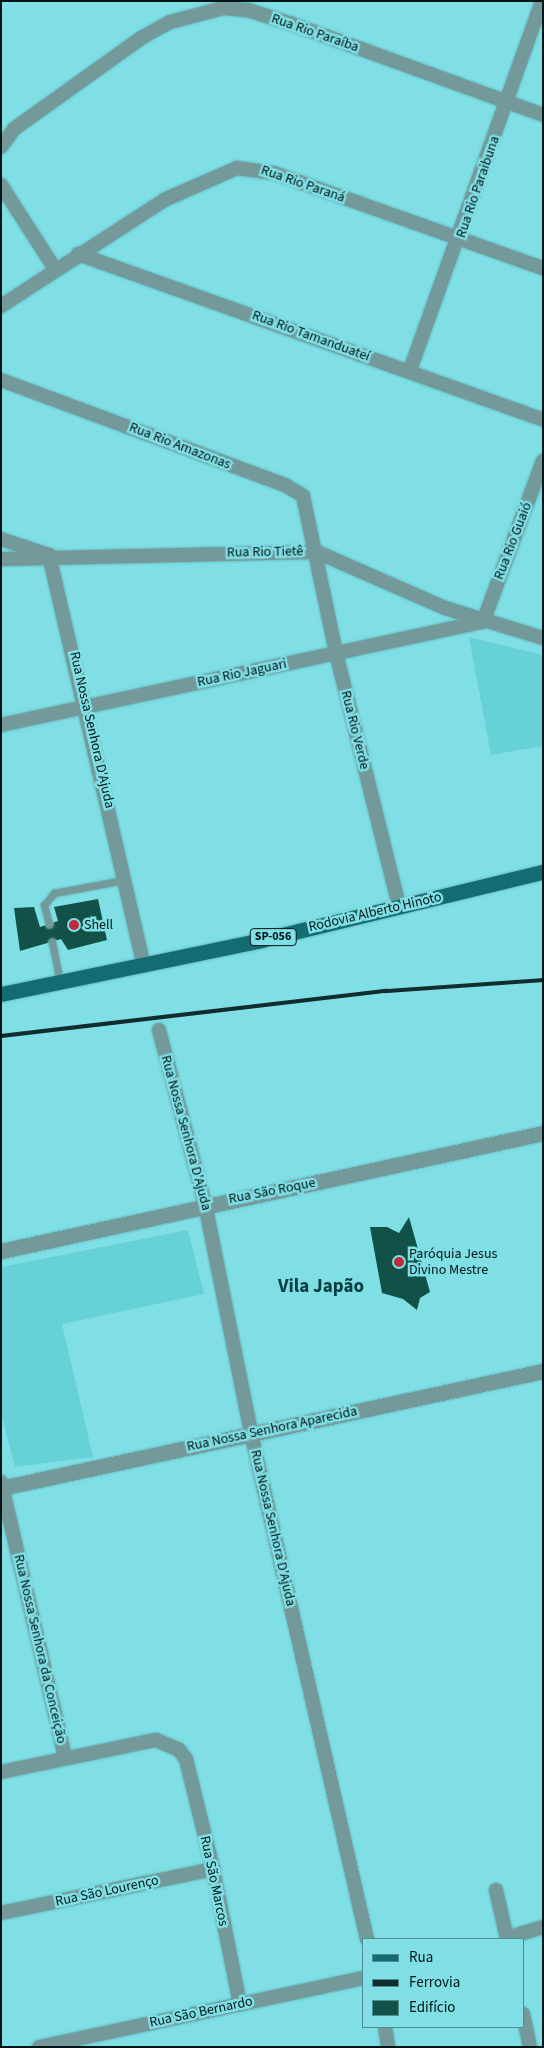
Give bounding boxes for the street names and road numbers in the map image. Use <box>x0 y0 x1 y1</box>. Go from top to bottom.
street label: Rua Rio Paraíba <box>269 10 361 56</box>
street label: Rua Rio Paraibuna <box>453 134 503 240</box>
street label: Rua Rio Paraná <box>259 162 347 206</box>
street label: Rua Rio Tamanduateí <box>250 307 372 365</box>
street label: Rua Rio Amazonas <box>127 419 233 473</box>
street label: Rua Rio Guaió <box>491 500 535 582</box>
street label: Rua Rio Tietê <box>227 543 303 561</box>
street label: Rua Nossa Senhora D'Ajuda <box>66 650 118 810</box>
street label: Rua Rio Jaguari <box>196 655 288 691</box>
street label: Rua Rio Verde <box>337 689 373 771</box>
street label: Rodovia Alberto Hinoto <box>307 889 443 935</box>
road number: SP-056 <box>249 928 297 946</box>
street label: Rua Nossa Senhora D'Ajuda <box>157 1053 215 1213</box>
street label: Rua São Roque <box>227 1174 317 1208</box>
street label: Rua Nossa Senhora Aparecida <box>185 1403 359 1455</box>
street label: Rua Nossa Senhora D'Ajuda <box>247 1448 299 1608</box>
street label: Rua Nossa Senhora da Conceição <box>10 1553 70 1745</box>
street label: Rua São Marcos <box>196 1834 232 1928</box>
street label: Rua São Lourenço <box>54 1872 160 1910</box>
street label: Rua São Bernardo <box>148 1993 254 2031</box>

